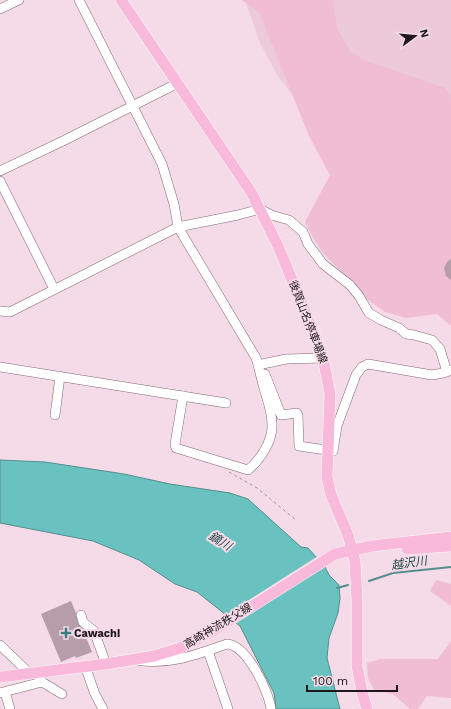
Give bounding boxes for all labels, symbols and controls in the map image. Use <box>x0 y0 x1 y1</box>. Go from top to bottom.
north arrow <box>395 16 435 56</box>
text: N <box>417 28 432 39</box>
street label: 後賀山名停車場線 <box>286 279 330 365</box>
water label: 鏑川 <box>206 529 236 554</box>
water label: 越沢川 <box>390 553 430 572</box>
street label: 高崎神流秩父線 <box>182 601 254 651</box>
place label: Cawachi <box>74 627 120 640</box>
marker: Cawachi <box>61 628 71 638</box>
scale bar <box>307 667 397 693</box>
text: 100 m <box>313 674 348 688</box>

